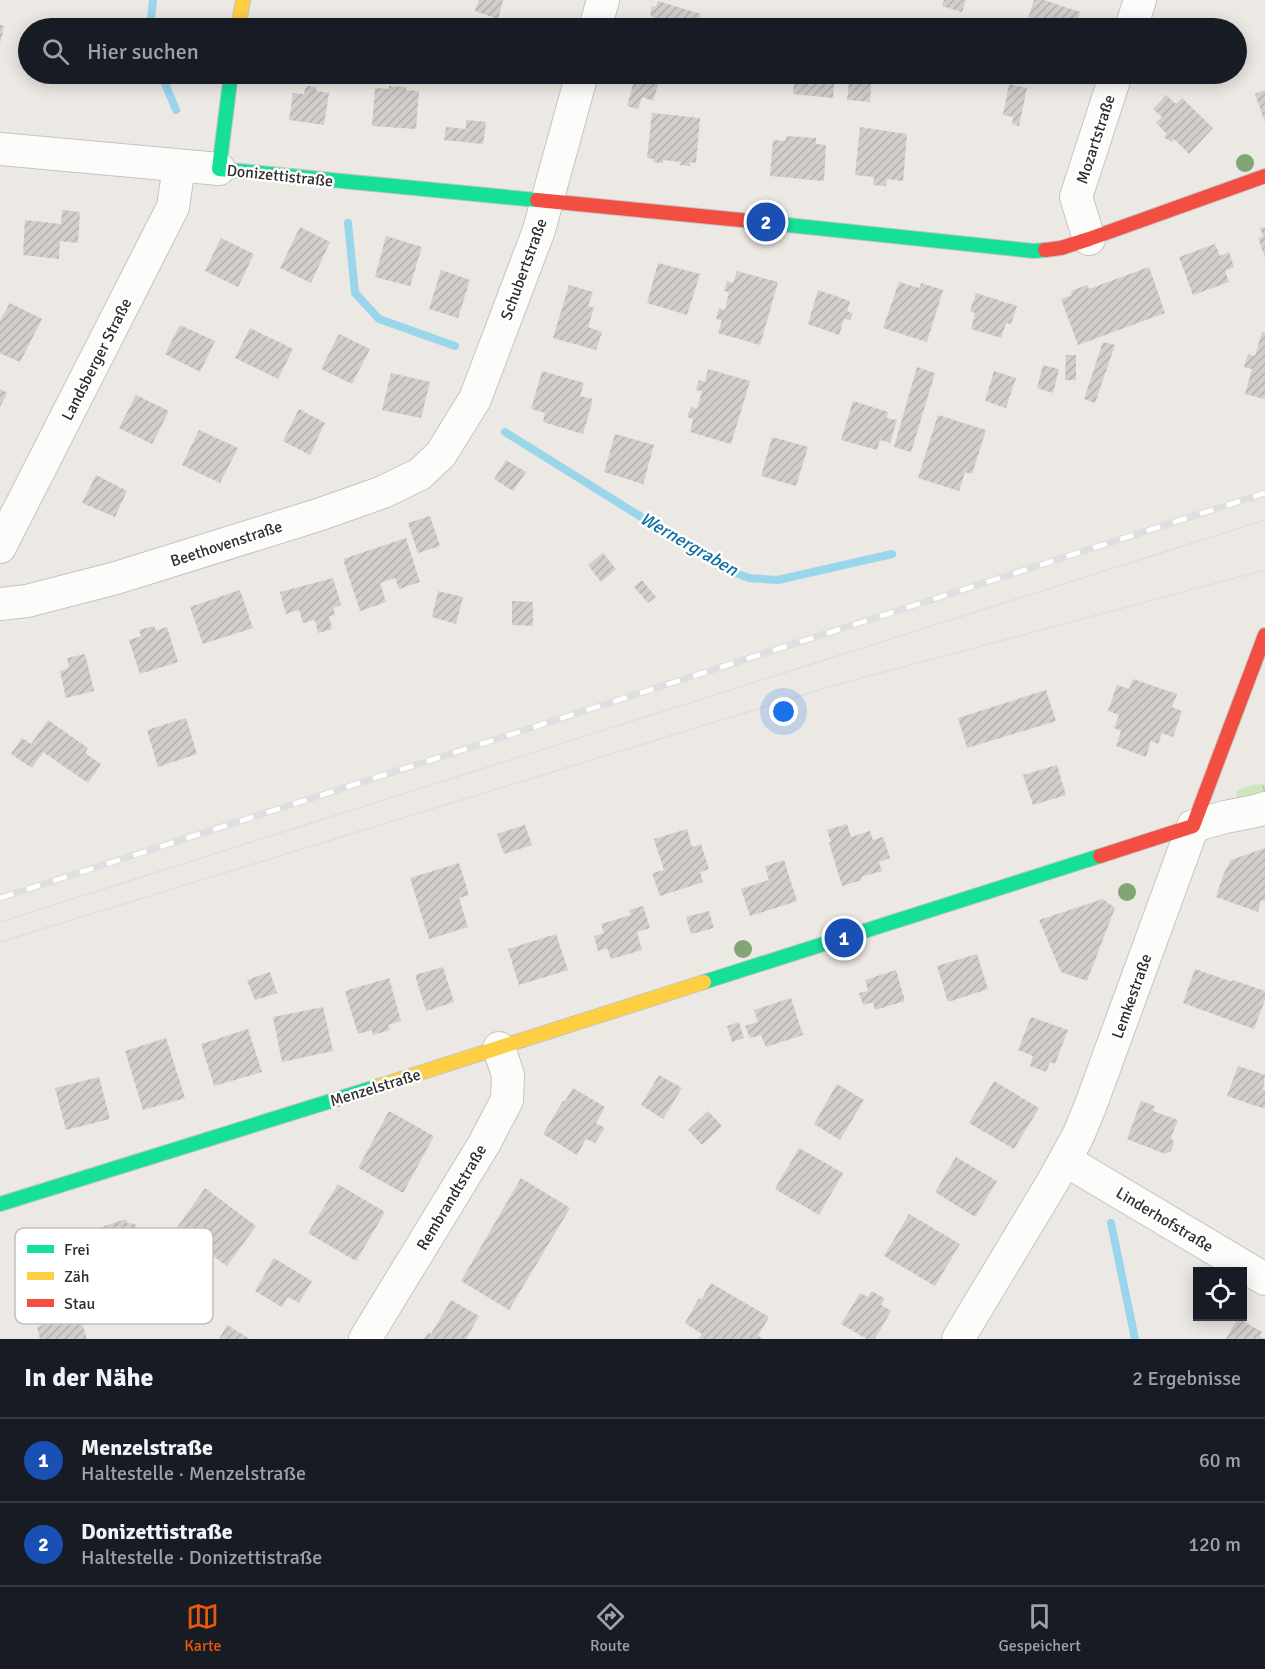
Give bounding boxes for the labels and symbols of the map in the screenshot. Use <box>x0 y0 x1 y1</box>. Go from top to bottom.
street label: Mozartstraße <box>1072 92 1120 186</box>
street label: Donizettistraße <box>226 160 334 192</box>
pin: 2 <box>746 200 786 244</box>
street label: Schubertstraße <box>496 216 552 323</box>
street label: Landsberger Straße <box>57 295 136 424</box>
water label: Wernergraben <box>636 507 743 581</box>
street label: Beethovenstraße <box>168 516 285 571</box>
your location <box>769 697 798 726</box>
pin: 1 <box>824 916 864 960</box>
street label: Lemkestraße <box>1107 951 1157 1042</box>
street label: Menzelstraße <box>328 1065 423 1111</box>
street label: Rembrandtstraße <box>412 1141 491 1254</box>
street label: Linderhofstraße <box>1112 1183 1217 1257</box>
legend <box>15 1228 213 1324</box>
text: Frei <box>64 1240 90 1260</box>
text: Zäh <box>64 1267 90 1287</box>
text: Stau <box>64 1294 95 1314</box>

